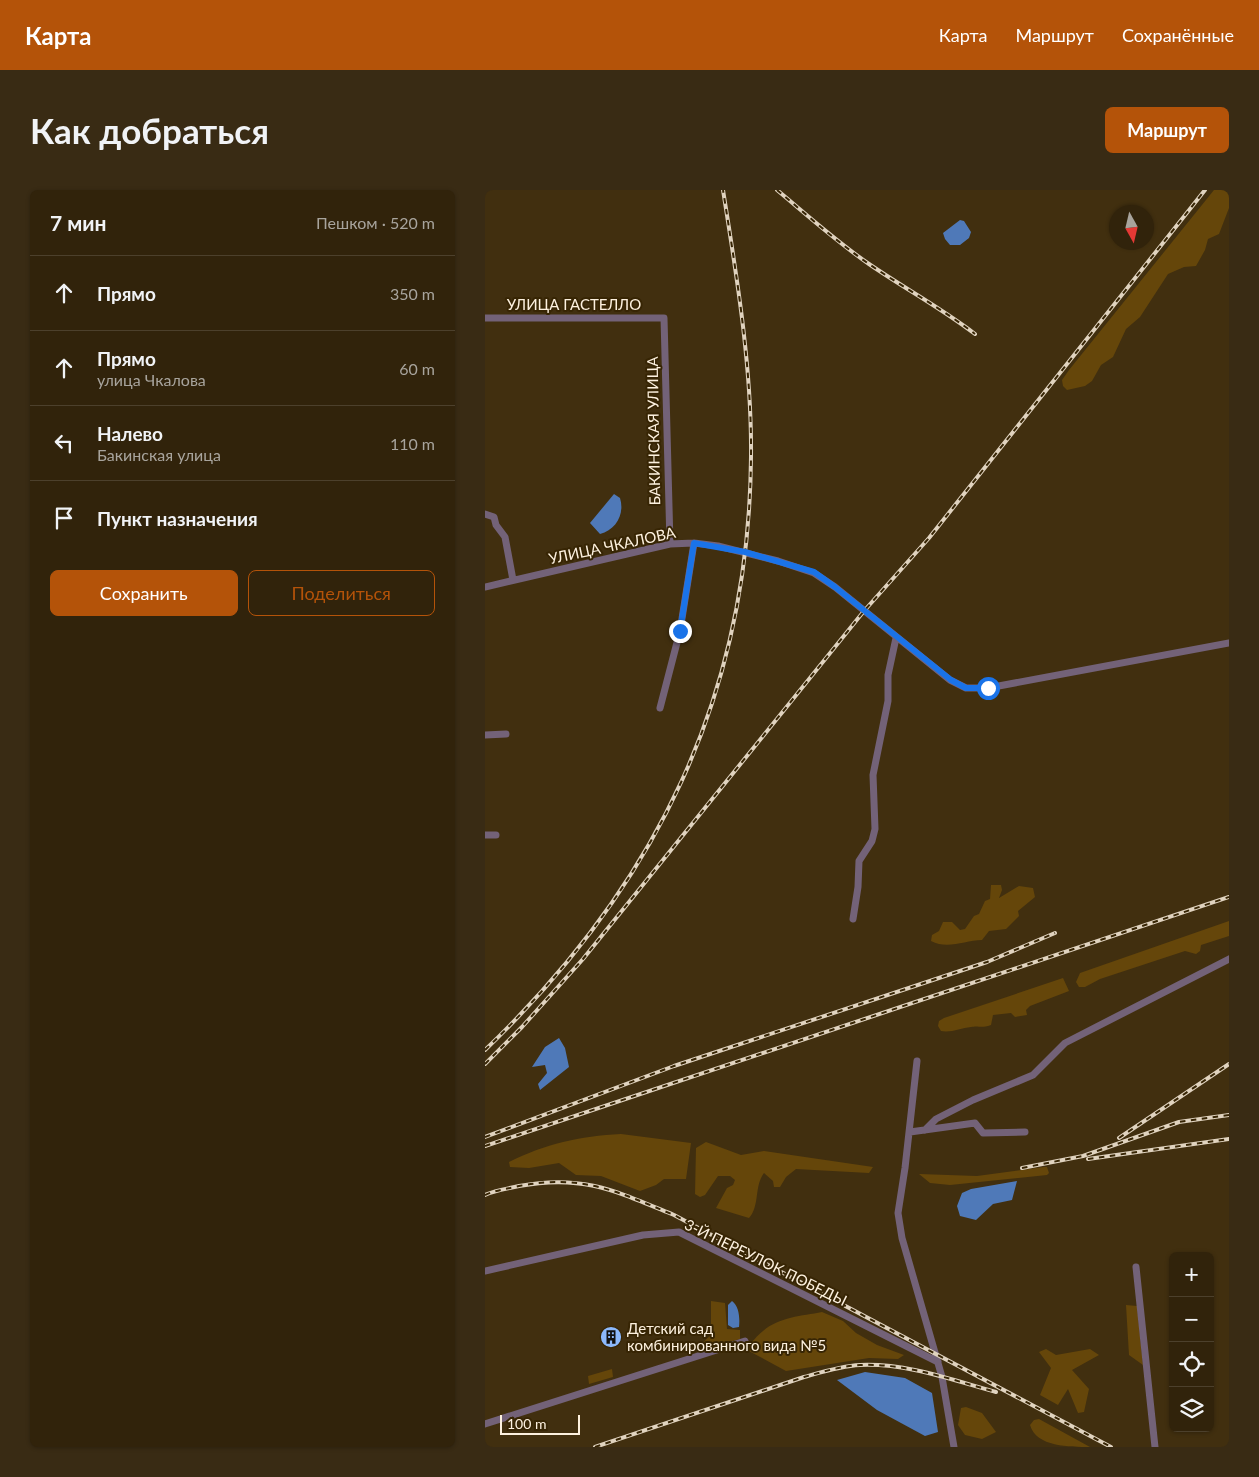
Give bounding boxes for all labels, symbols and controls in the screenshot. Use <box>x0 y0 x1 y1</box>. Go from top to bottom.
text: Карта <box>25 21 92 50</box>
text: Карта <box>939 24 987 46</box>
text: Маршрут <box>1015 24 1094 46</box>
text: Сохранённые <box>1122 24 1234 46</box>
button: Маршрут <box>1105 107 1229 153</box>
text: Как добраться <box>30 109 269 151</box>
north arrow <box>1109 205 1154 250</box>
text: 7 мин <box>50 210 107 235</box>
text: Пешком · 520 m <box>316 213 435 232</box>
icon: ahead <box>50 279 78 307</box>
text: Прямо <box>97 282 156 305</box>
text: 350 m <box>390 284 435 303</box>
street label: УЛИЦА ГАСТЕЛЛО <box>507 295 641 313</box>
text: Прямо <box>97 347 156 370</box>
icon: ahead <box>50 354 78 382</box>
street label: БАКИНСКАЯ УЛИЦА <box>643 356 663 506</box>
text: 60 m <box>399 359 435 378</box>
text: улица Чкалова <box>97 370 206 389</box>
text: Налево <box>97 422 163 445</box>
icon: left <box>50 429 78 457</box>
text: 110 m <box>390 434 435 453</box>
text: Бакинская улица <box>97 445 221 464</box>
icon: arrive <box>50 504 78 532</box>
text: Пункт назначения <box>97 507 258 530</box>
street label: УЛИЦА ЧКАЛОВА <box>547 523 678 567</box>
button: Сохранить <box>50 570 238 616</box>
button: Поделиться <box>248 570 435 616</box>
route end <box>669 620 692 643</box>
route start <box>977 677 1000 700</box>
street label: 3-Й ПЕРЕУЛОК ПОБЕДЫ <box>682 1215 850 1309</box>
map controls <box>1169 1252 1214 1432</box>
button: + <box>1169 1252 1214 1297</box>
button: − <box>1169 1297 1214 1342</box>
place label: Детский сад комбинированного вида №5 <box>627 1319 826 1354</box>
building icon: Детский сад комбинированного вида №5 <box>599 1325 623 1349</box>
button: locate <box>1169 1342 1214 1387</box>
button: layers <box>1169 1387 1214 1432</box>
scale bar <box>500 1412 580 1435</box>
text: 100 m <box>507 1415 546 1432</box>

